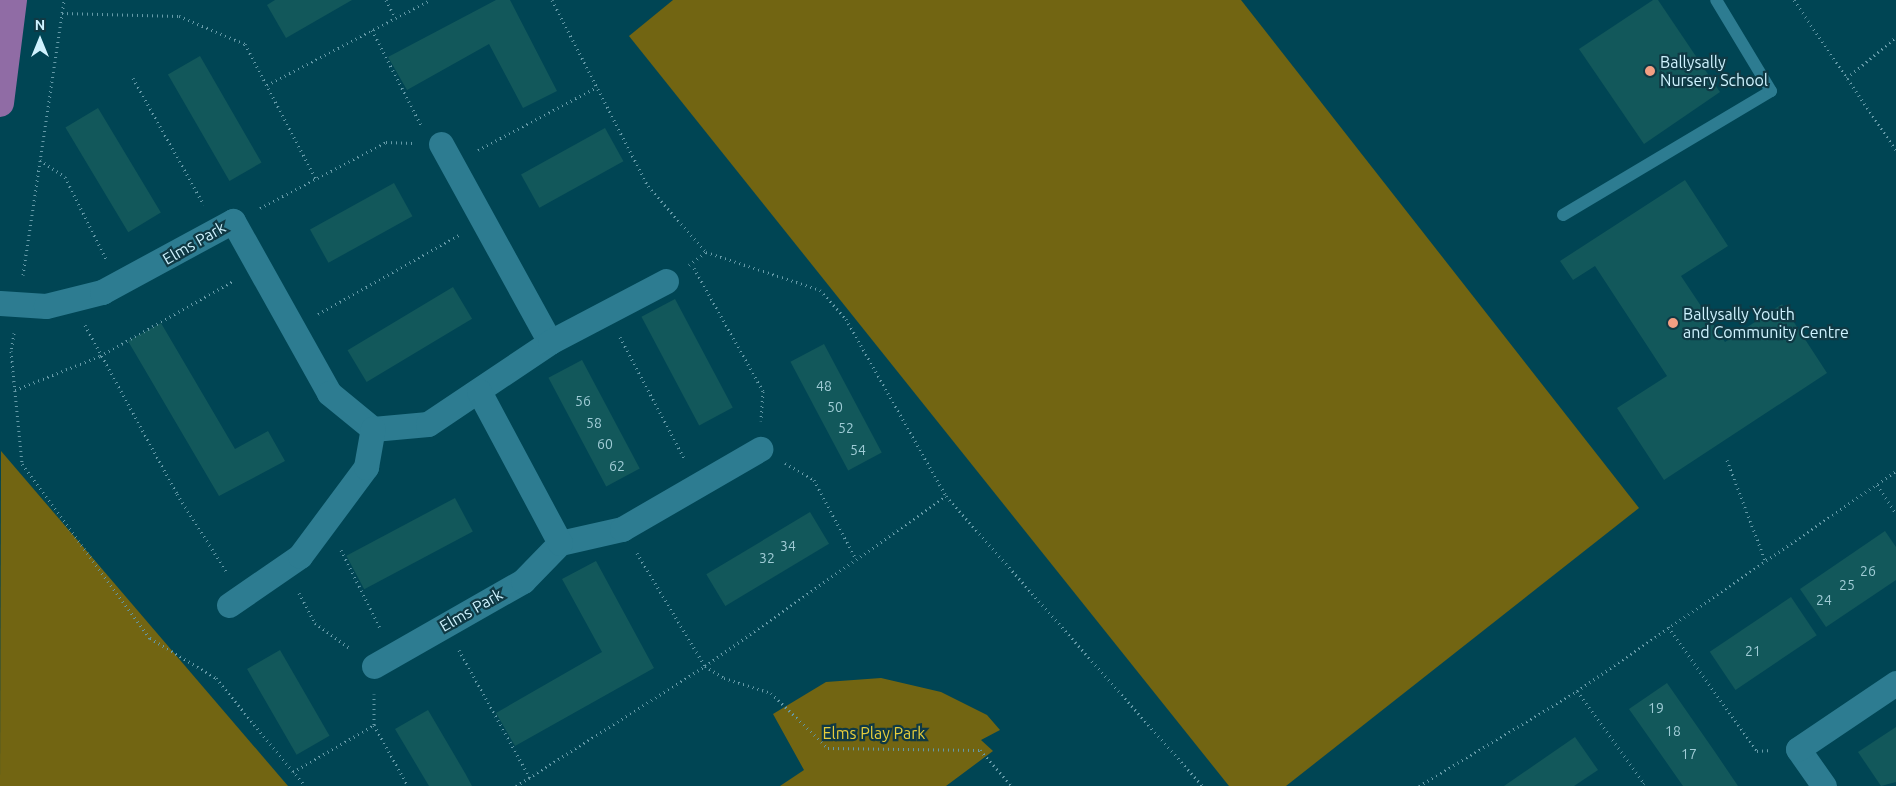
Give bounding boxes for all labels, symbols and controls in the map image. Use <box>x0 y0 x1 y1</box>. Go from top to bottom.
north arrow <box>15 15 65 65</box>
text: N <box>35 17 45 33</box>
place label: Ballysally Nursery School <box>1660 52 1768 90</box>
marker: Ballysally Nursery School <box>1644 65 1656 77</box>
street label: Elms Park <box>159 217 229 269</box>
place label: Ballysally Youth and Community Centre <box>1683 304 1849 342</box>
marker: Ballysally Youth and Community Centre <box>1667 317 1679 329</box>
house number: 48 <box>816 378 832 394</box>
house number: 56 <box>575 393 591 409</box>
house number: 50 <box>827 399 843 415</box>
house number: 58 <box>586 415 602 431</box>
house number: 52 <box>838 420 854 436</box>
house number: 60 <box>597 436 613 452</box>
house number: 54 <box>850 442 866 458</box>
house number: 62 <box>609 458 625 474</box>
house number: 34 <box>780 538 796 554</box>
house number: 32 <box>759 550 775 566</box>
house number: 26 <box>1860 563 1876 579</box>
house number: 25 <box>1839 577 1855 593</box>
street label: Elms Park <box>436 584 506 636</box>
house number: 24 <box>1816 592 1832 608</box>
house number: 21 <box>1745 643 1761 659</box>
house number: 19 <box>1648 700 1664 716</box>
park label: Elms Play Park <box>823 723 925 743</box>
house number: 18 <box>1665 723 1681 739</box>
house number: 17 <box>1681 746 1697 762</box>

